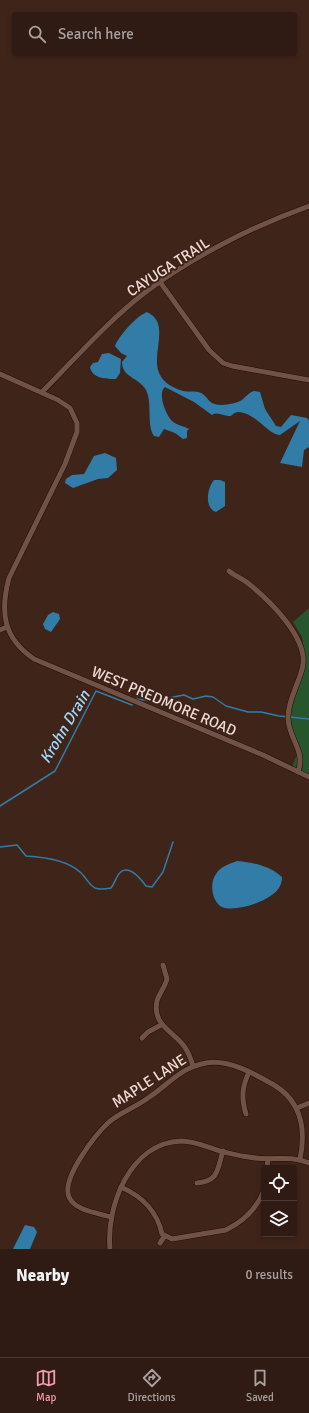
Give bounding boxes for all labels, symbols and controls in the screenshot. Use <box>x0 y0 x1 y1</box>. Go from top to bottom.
search box <box>12 12 297 56</box>
icon: search <box>26 23 48 45</box>
text: Search here <box>58 25 134 43</box>
street label: CAYUGA TRAIL <box>123 234 213 300</box>
street label: WEST PREDMORE ROAD <box>89 662 239 740</box>
water label: Krohn Drain <box>35 686 95 767</box>
street label: MAPLE LANE <box>109 1050 189 1112</box>
map controls <box>261 1165 297 1237</box>
button: locate <box>261 1165 297 1201</box>
button: layers <box>261 1201 297 1237</box>
text: Nearby <box>16 1265 69 1286</box>
text: 0 results <box>245 1267 293 1283</box>
tab: Map <box>35 1367 57 1404</box>
tab: Directions <box>128 1367 176 1404</box>
tab: Saved <box>246 1367 274 1404</box>

